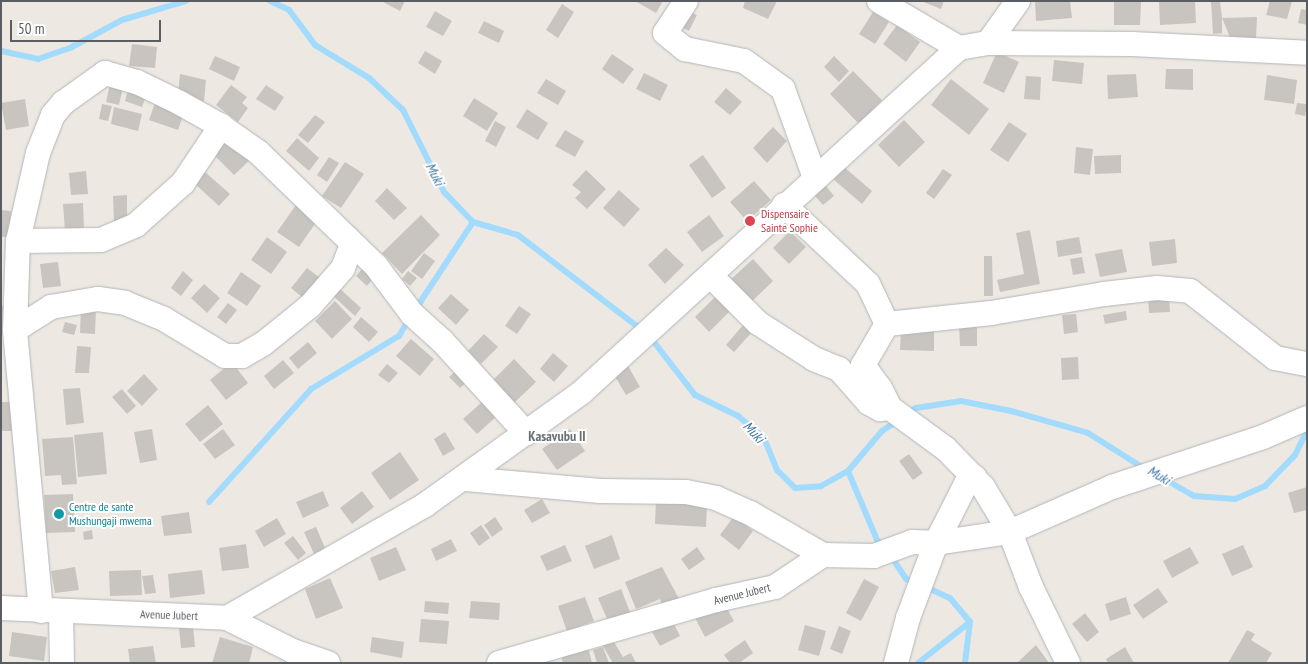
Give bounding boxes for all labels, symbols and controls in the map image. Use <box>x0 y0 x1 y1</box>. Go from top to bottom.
scale bar <box>12 10 164 42</box>
text: 50 m <box>18 19 44 38</box>
water label: Muki <box>422 160 448 188</box>
place label: Dispensaire Sainte Sophie <box>761 207 818 235</box>
marker: Dispensaire Sainte Sophie <box>743 214 757 228</box>
water label: Muki <box>740 418 768 446</box>
district label: Kasavubu II <box>528 428 586 444</box>
water label: Muki <box>1145 462 1173 488</box>
place label: Centre de sante Mushungaji mwema <box>69 500 152 528</box>
marker: Centre de sante Mushungaji mwema <box>53 508 65 520</box>
street label: Avenue Jubert <box>712 580 772 608</box>
street label: Avenue Jubert <box>140 607 198 623</box>

